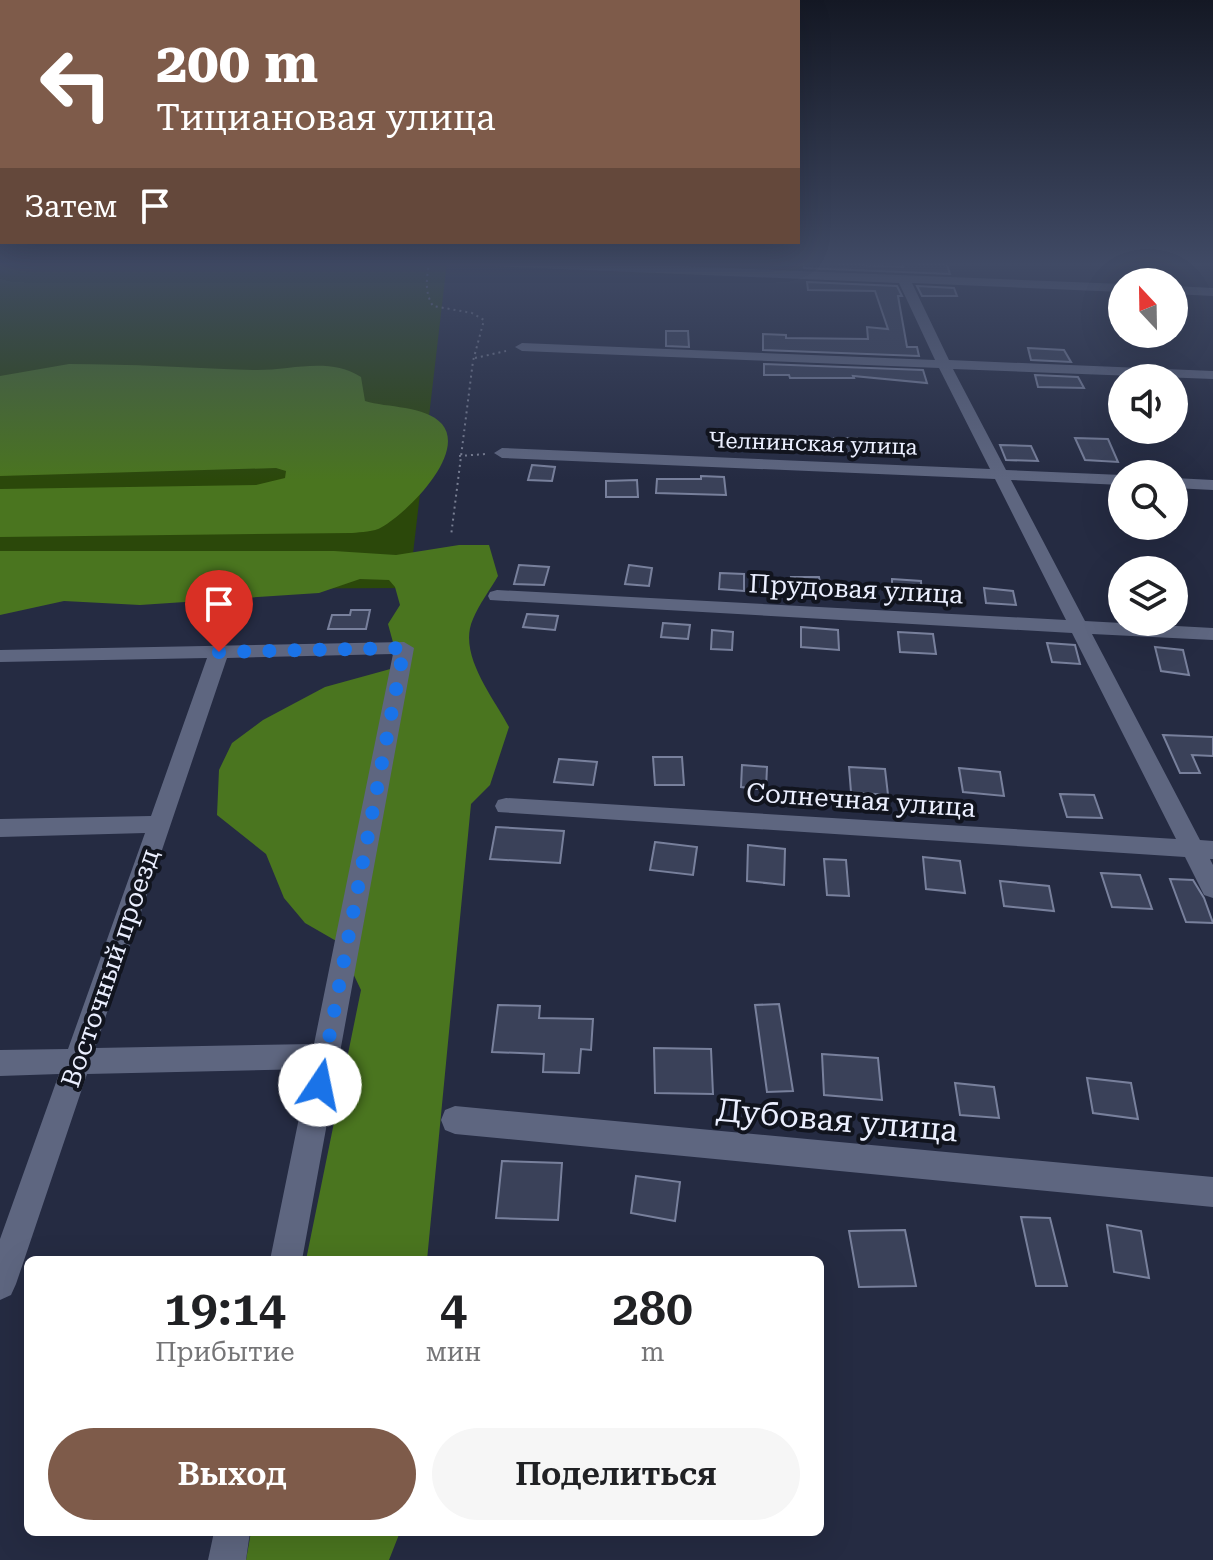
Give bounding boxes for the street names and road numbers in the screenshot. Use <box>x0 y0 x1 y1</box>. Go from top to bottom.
street label: Челнинская улица <box>708 427 918 460</box>
street label: Прудовая улица <box>748 568 964 610</box>
street label: Солнечная улица <box>745 777 977 823</box>
street label: Восточный проезд <box>55 845 165 1091</box>
street label: Дубовая улица <box>714 1090 960 1150</box>

